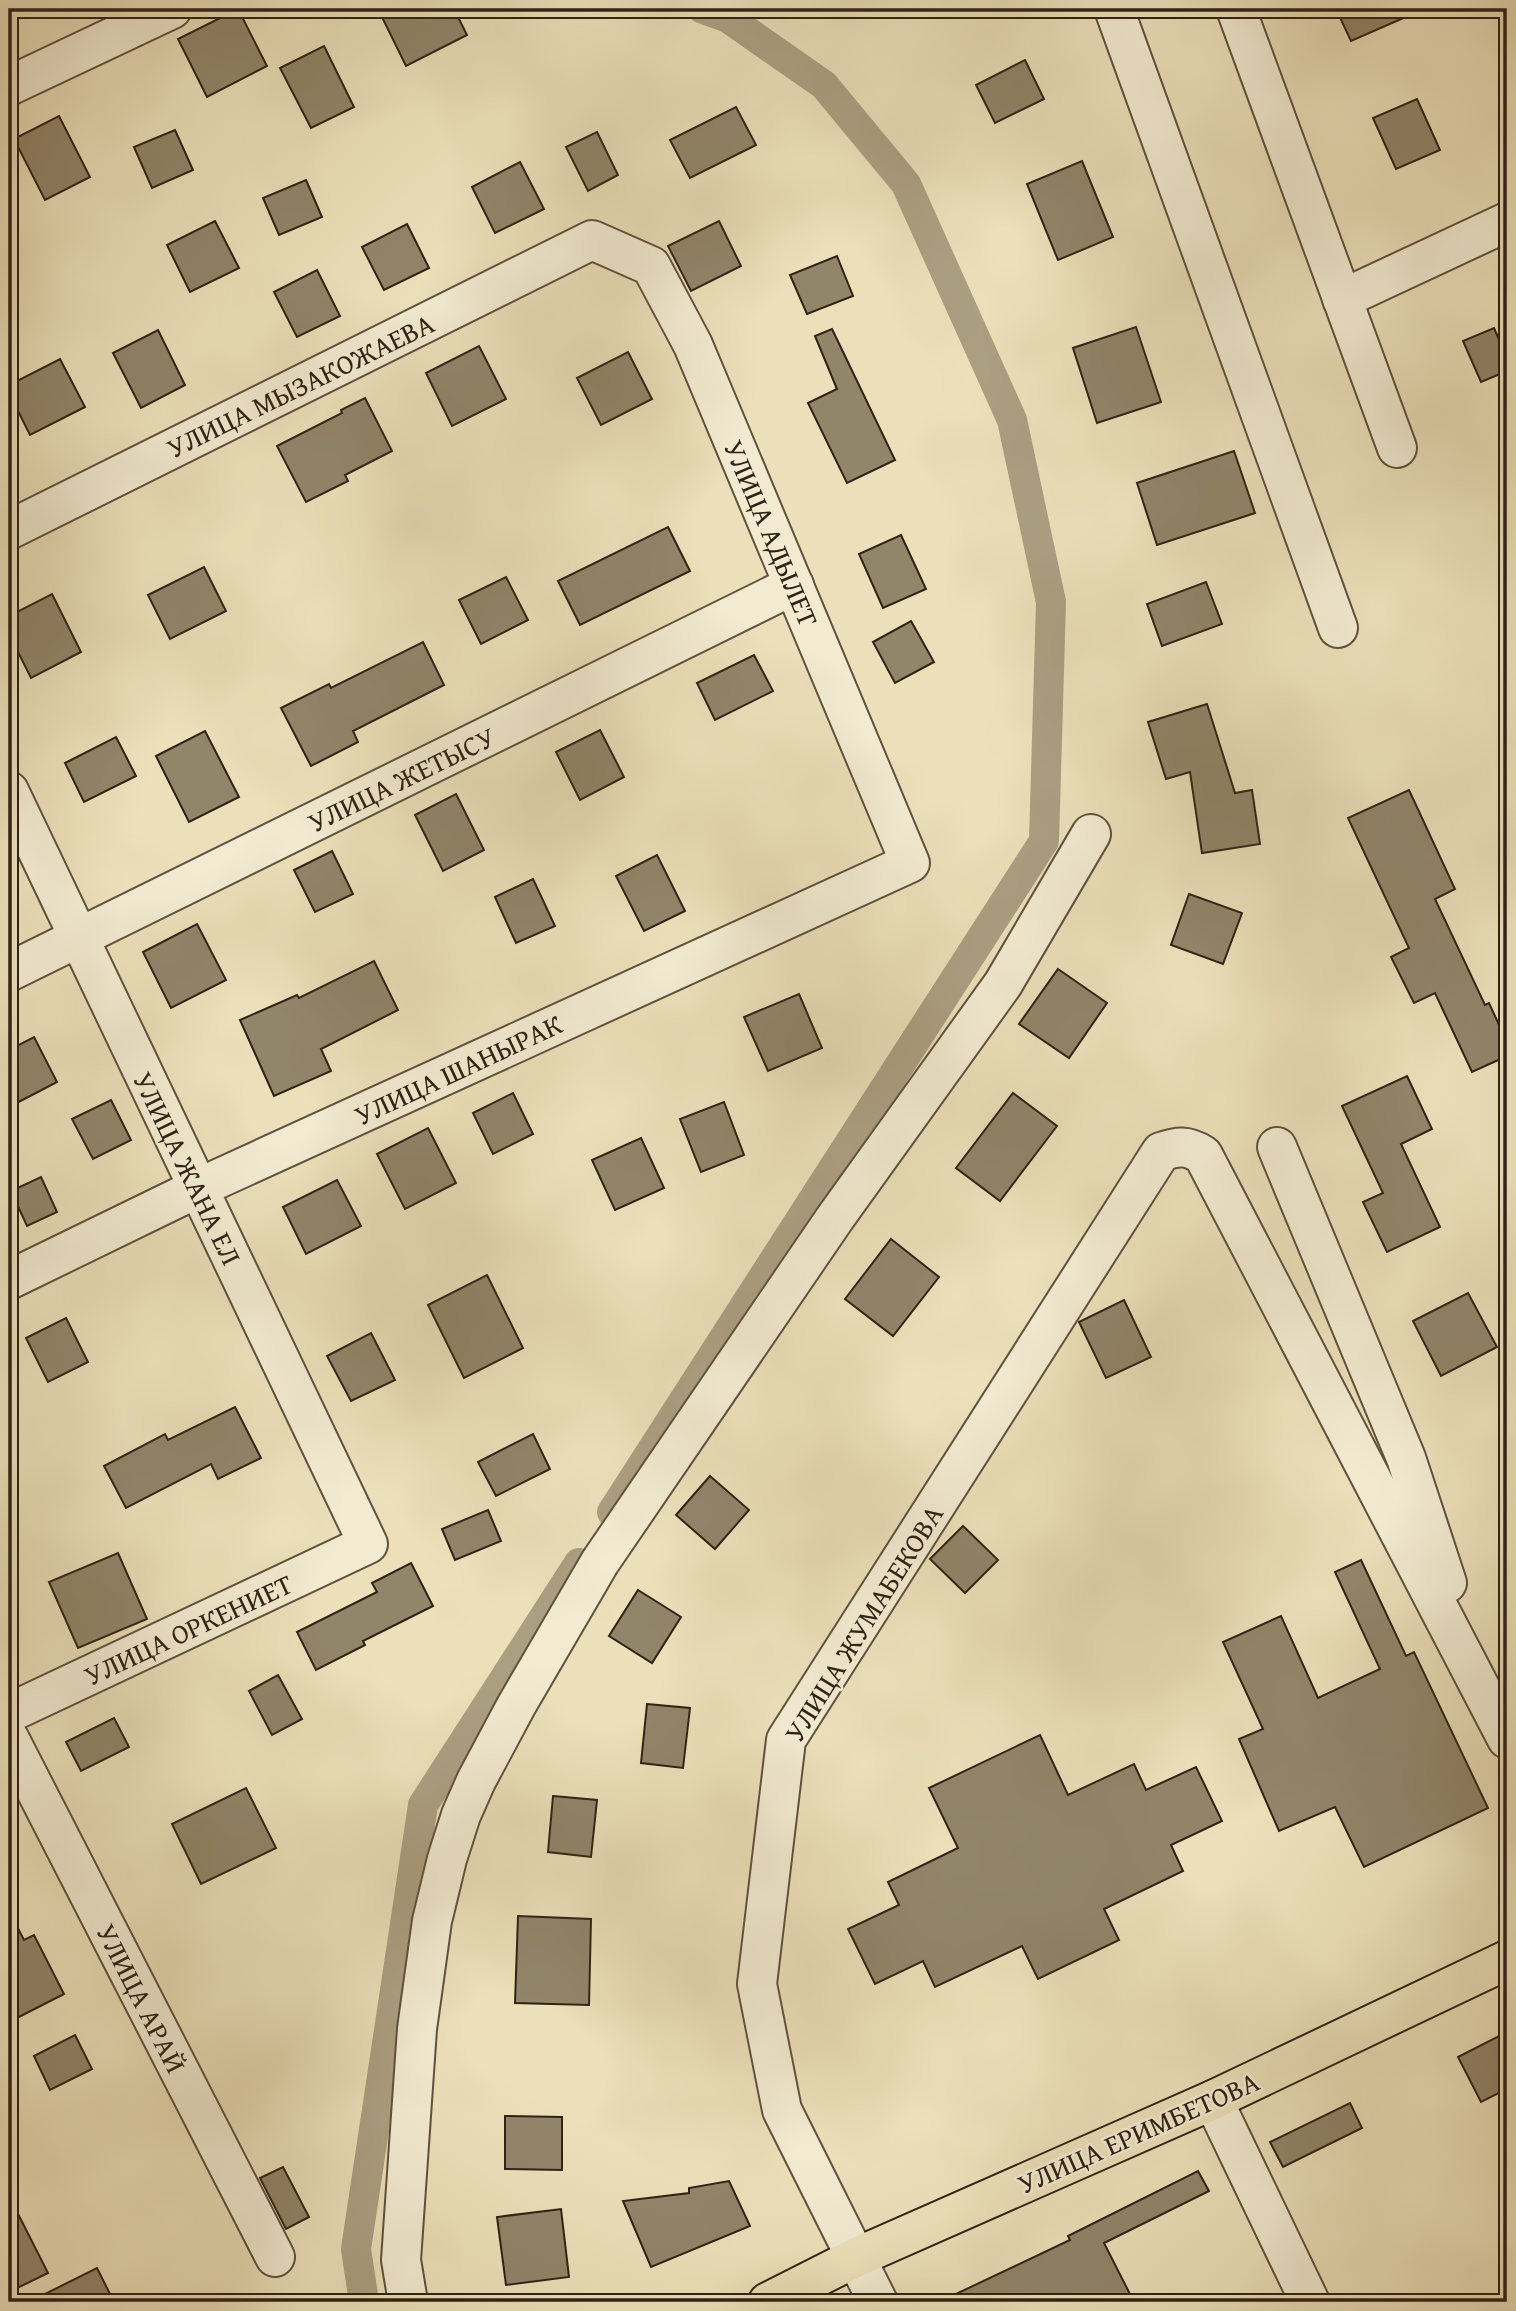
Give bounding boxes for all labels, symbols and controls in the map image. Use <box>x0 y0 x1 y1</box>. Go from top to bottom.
street label: УЛИЦА МЫЗАКОЖАЕВА <box>159 302 441 468</box>
street label: УЛИЦА АДЫЛЕТ <box>714 433 830 633</box>
street label: УЛИЦА ЖЕТЫСУ <box>301 716 502 842</box>
street label: УЛИЦА ШАНЫРАК <box>347 1003 569 1135</box>
street label: УЛИЦА ЖАНА ЕЛ <box>123 1064 253 1272</box>
street label: УЛИЦА ЖУМАБЕКОВА <box>773 1496 953 1750</box>
street label: УЛИЦА ОРКЕНИЕТ <box>77 1563 299 1695</box>
street label: УЛИЦА АРАЙ <box>87 1916 197 2080</box>
street label: УЛИЦА ЕРИМБЕТОВА <box>1011 2060 1265 2204</box>

